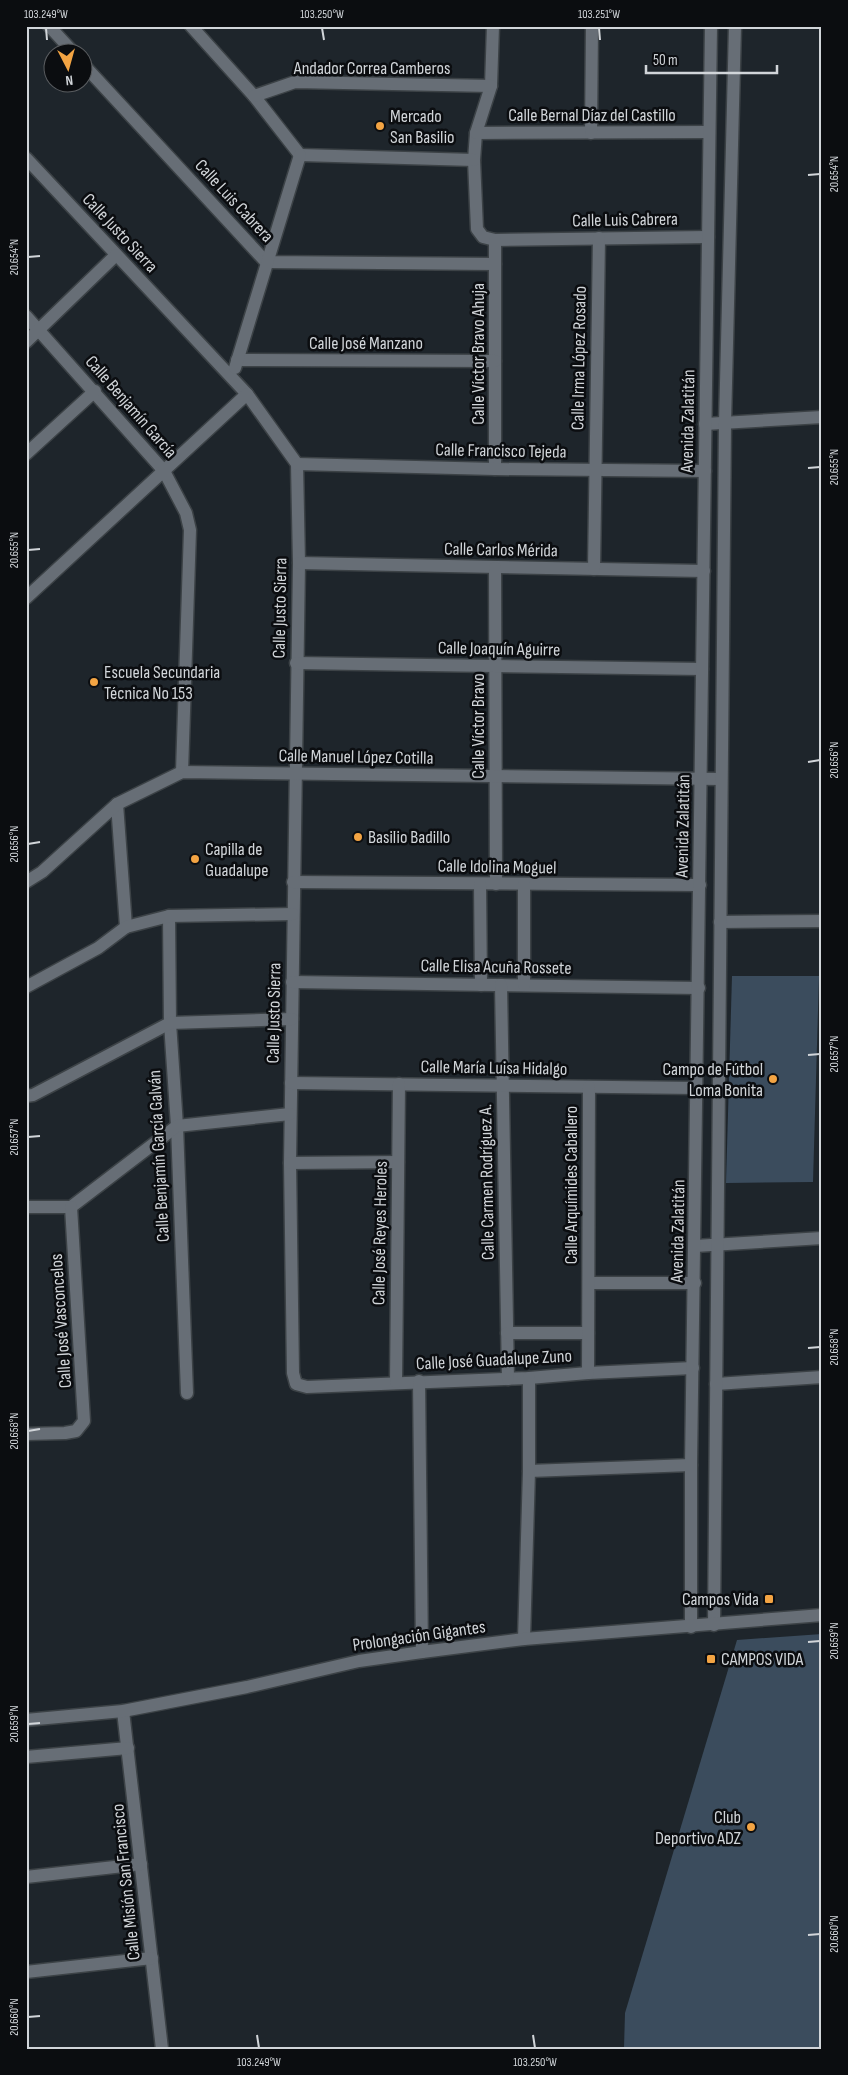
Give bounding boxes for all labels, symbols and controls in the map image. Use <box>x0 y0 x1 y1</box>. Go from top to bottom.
text: 103.249°W <box>24 7 68 22</box>
text: 103.250°W <box>300 7 344 22</box>
text: 103.251°W <box>578 7 620 22</box>
north arrow <box>42 42 92 92</box>
scale bar <box>646 42 777 74</box>
text: 50 m <box>653 51 678 70</box>
street label: Andador Correa Camberos <box>293 58 450 79</box>
text: N <box>65 72 74 89</box>
street label: Calle Bernal Díaz del Castillo <box>508 105 676 126</box>
place label: Mercado San Basilio <box>390 106 455 148</box>
marker: Mercado San Basilio <box>374 120 386 132</box>
street label: Calle Luis Cabrera <box>190 155 278 247</box>
text: 20.654°N <box>827 156 842 192</box>
street label: Calle Justo Sierra <box>78 189 162 277</box>
street label: Calle Luis Cabrera <box>572 209 678 231</box>
text: 20.654°N <box>7 239 22 275</box>
street label: Calle Víctor Bravo Ahuja <box>468 283 489 425</box>
street label: Calle Irma López Rosado <box>567 286 591 430</box>
street label: Calle José Manzano <box>309 333 423 354</box>
street label: Calle Benjamín García <box>81 351 181 463</box>
street label: Avenida Zalatitán <box>677 369 699 474</box>
street label: Calle Francisco Tejeda <box>435 439 567 463</box>
text: 20.655°N <box>827 449 842 485</box>
text: 20.655°N <box>7 532 22 568</box>
street label: Calle Carlos Mérida <box>444 539 558 561</box>
street label: Calle Justo Sierra <box>269 557 291 659</box>
street label: Calle Joaquín Aguirre <box>438 637 560 661</box>
place label: Escuela Secundaria Técnica No 153 <box>104 662 220 704</box>
street label: Calle Víctor Bravo <box>468 673 489 779</box>
marker: Escuela Secundaria Técnica No 153 <box>88 676 100 688</box>
text: 20.656°N <box>827 742 842 778</box>
street label: Calle Manuel López Cotilla <box>278 745 434 769</box>
street label: Avenida Zalatitán <box>672 774 694 879</box>
text: 20.656°N <box>7 826 22 862</box>
place label: Basilio Badillo <box>368 827 450 848</box>
marker: Basilio Badillo <box>352 831 364 843</box>
place label: Capilla de Guadalupe <box>205 839 268 881</box>
marker: Capilla de Guadalupe <box>189 853 201 865</box>
street label: Calle Idolina Moguel <box>437 855 557 879</box>
street label: Calle Elisa Acuña Rossete <box>420 955 572 979</box>
street label: Calle Justo Sierra <box>263 962 285 1064</box>
text: 20.657°N <box>827 1036 842 1072</box>
street label: Calle María Luisa Hidalgo <box>420 1056 568 1080</box>
place label: Campo de Fútbol Loma Bonita <box>663 1059 763 1101</box>
street label: Calle Benjamín García Galván <box>144 1069 174 1243</box>
marker: Campo de Fútbol Loma Bonita <box>767 1073 779 1085</box>
street label: Calle Carmen Rodríguez A. <box>475 1104 499 1260</box>
street label: Calle Arquímides Caballero <box>561 1106 582 1264</box>
text: 20.657°N <box>7 1119 22 1155</box>
street label: Calle José Reyes Heroles <box>368 1161 392 1305</box>
street label: Avenida Zalatitán <box>667 1179 689 1284</box>
street label: Calle José Vasconcelos <box>46 1253 76 1389</box>
text: 20.658°N <box>827 1329 842 1365</box>
street label: Calle José Guadalupe Zuno <box>415 1345 573 1375</box>
text: 20.658°N <box>7 1413 22 1449</box>
place label: Campos Vida <box>682 1589 759 1610</box>
marker: Campos Vida <box>763 1593 775 1605</box>
street label: Prolongación Gigantes <box>351 1616 487 1656</box>
text: 20.659°N <box>827 1623 842 1660</box>
place label: CAMPOS VIDA <box>721 1649 803 1670</box>
marker: CAMPOS VIDA <box>705 1653 717 1665</box>
text: 20.659°N <box>7 1706 22 1743</box>
street label: Calle Misión San Francisco <box>107 1803 145 1961</box>
place label: Club Deportivo ADZ <box>655 1807 742 1849</box>
marker: Club Deportivo ADZ <box>745 1821 757 1833</box>
text: 20.660°N <box>827 1915 842 1953</box>
text: 20.660°N <box>7 1998 22 2036</box>
text: 103.249°W <box>237 2055 281 2070</box>
text: 103.250°W <box>513 2055 557 2070</box>

